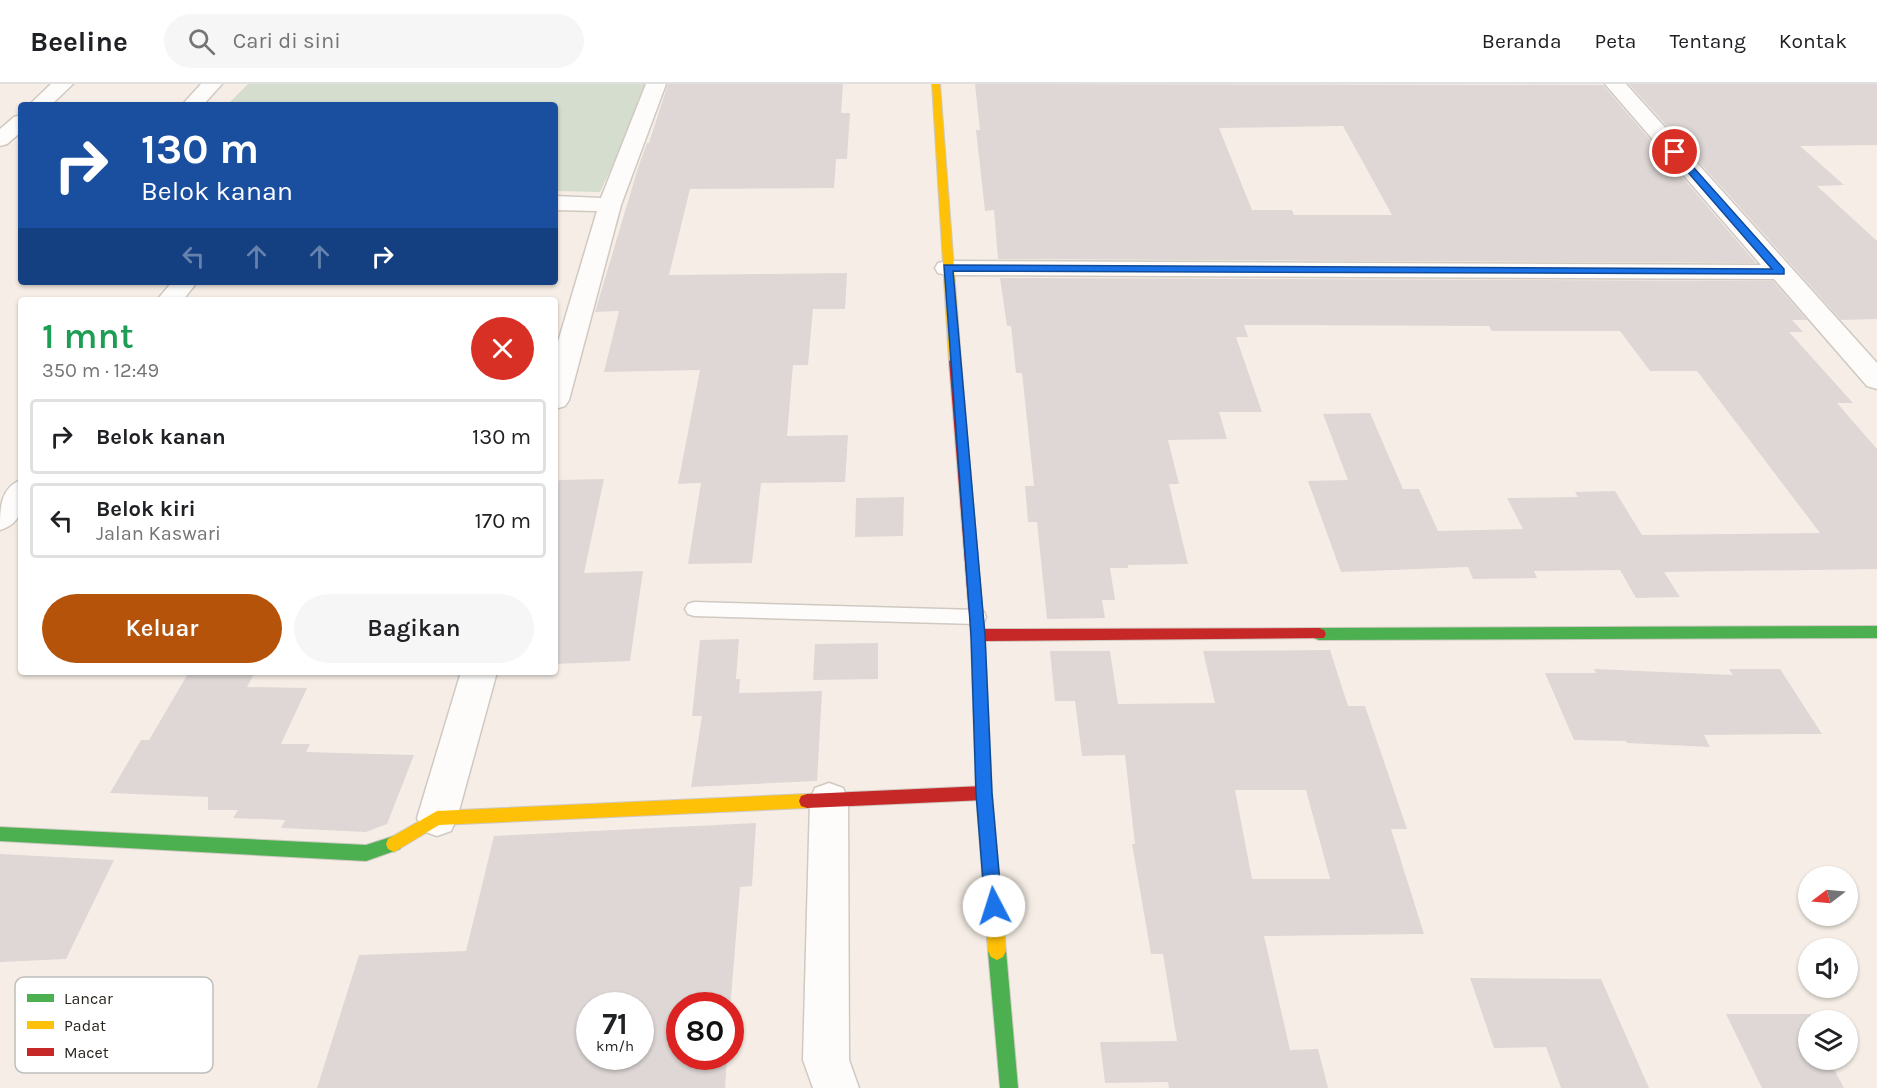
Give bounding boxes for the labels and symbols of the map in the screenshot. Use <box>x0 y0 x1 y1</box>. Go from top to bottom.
pin <box>1649 126 1700 177</box>
north arrow <box>1798 866 1858 926</box>
position arrow <box>962 874 1026 938</box>
legend <box>15 977 213 1073</box>
text: Lancar <box>64 989 113 1008</box>
speed limit sign: 80 <box>666 992 744 1070</box>
text: Padat <box>64 1016 106 1035</box>
text: Macet <box>64 1043 109 1062</box>

